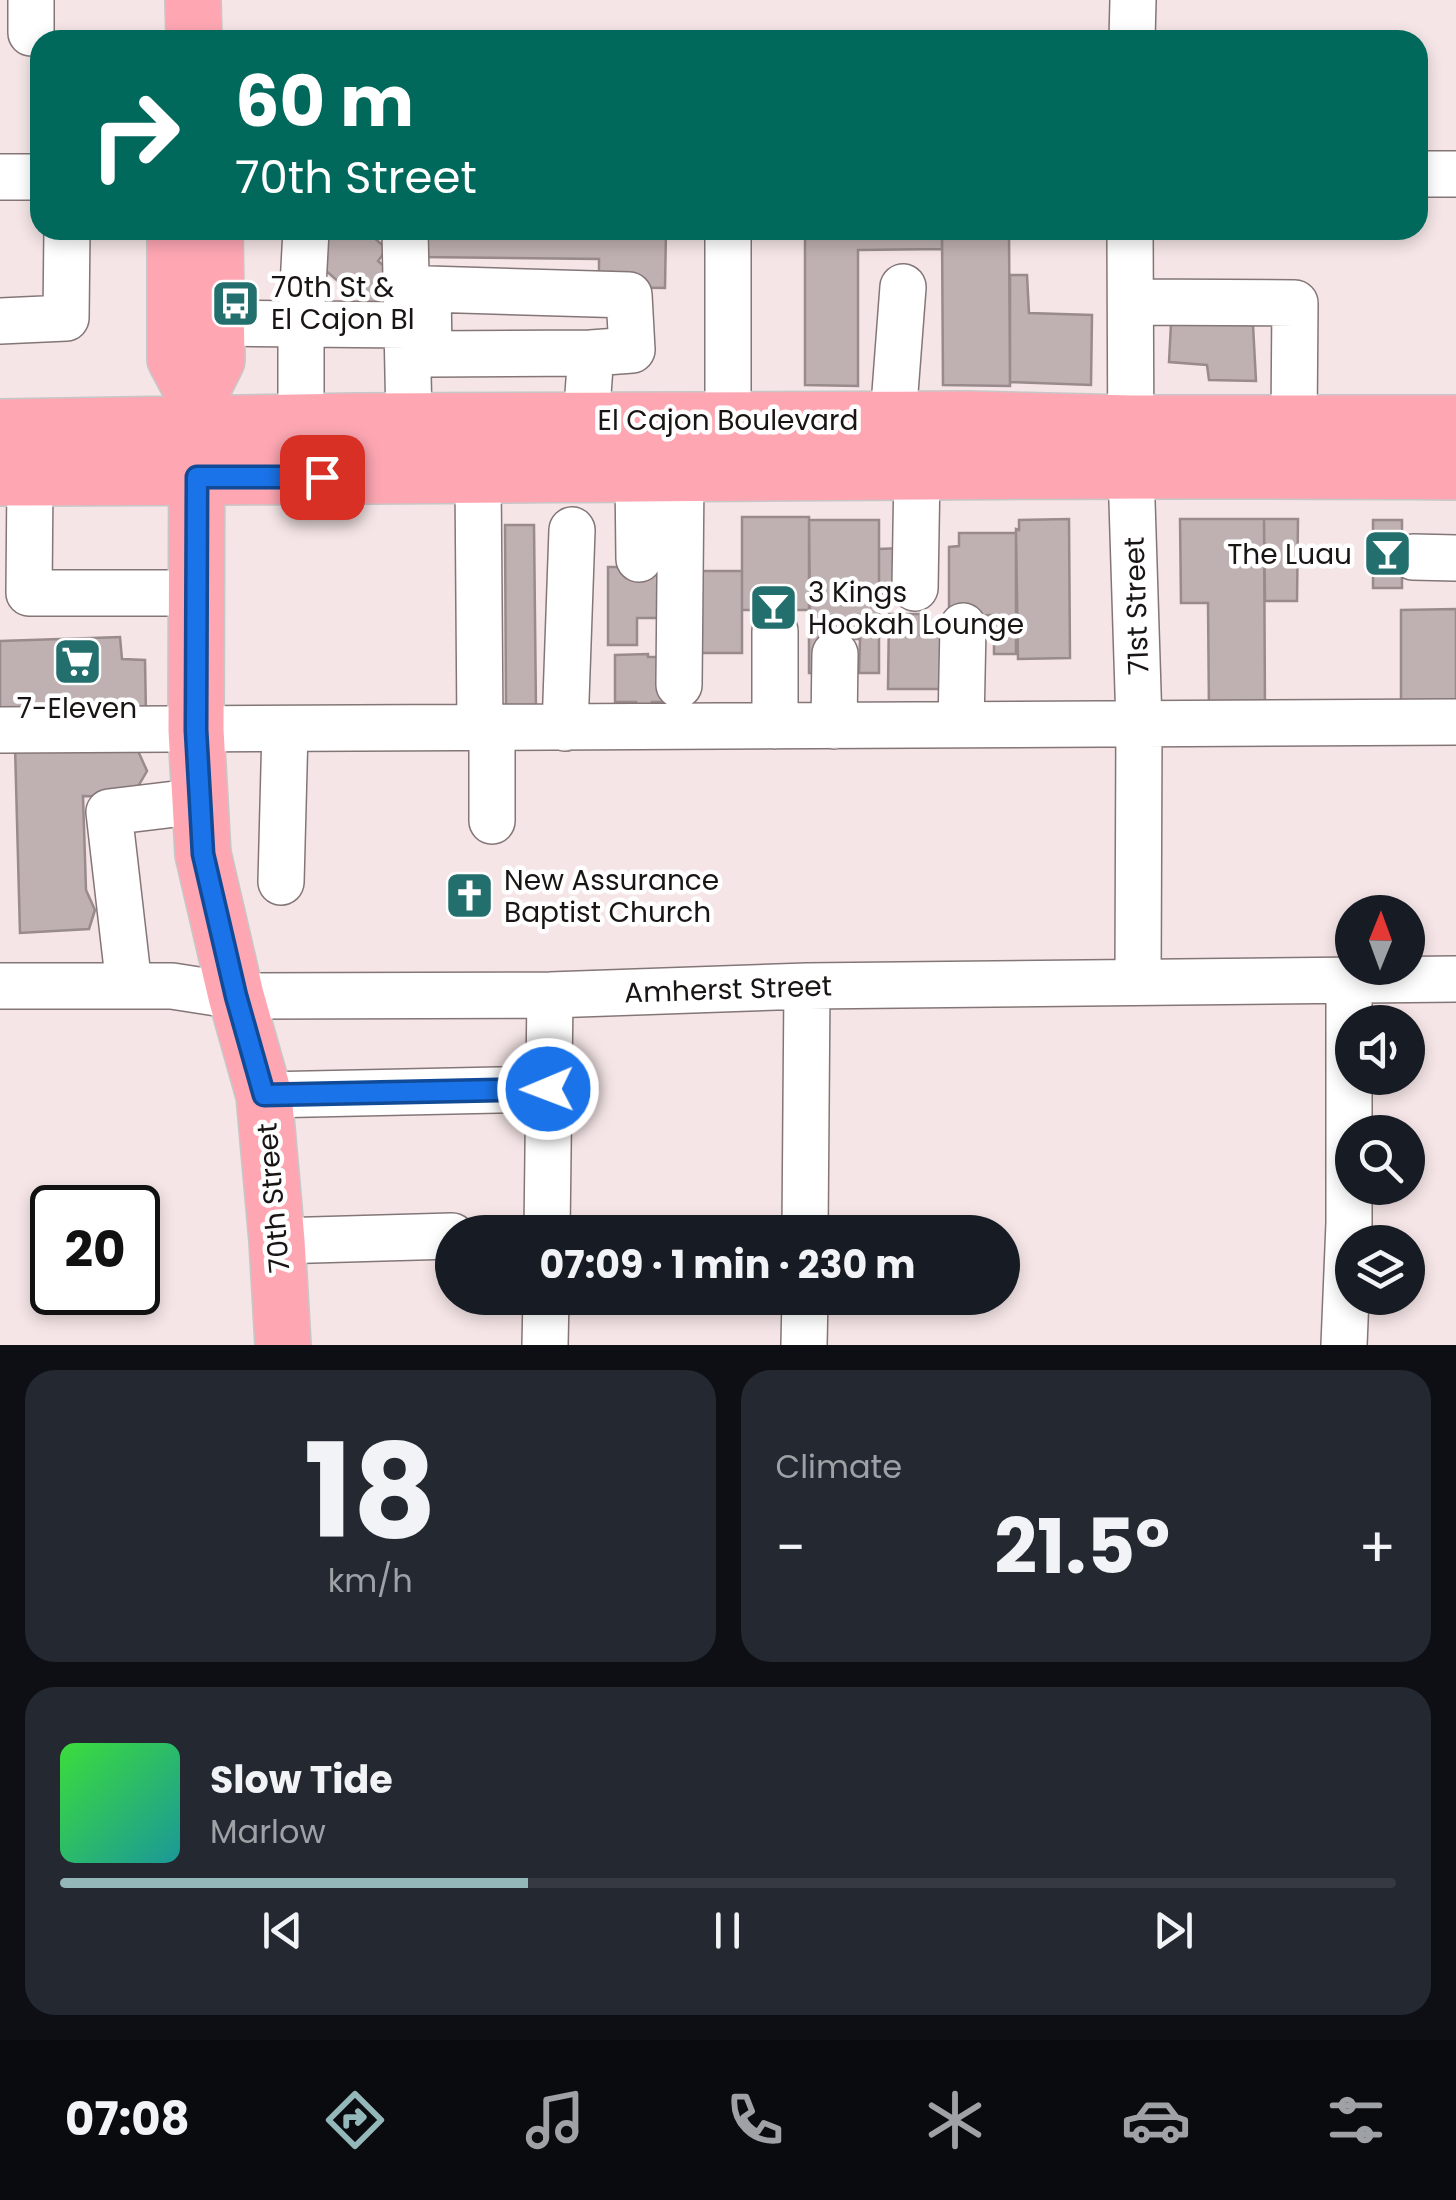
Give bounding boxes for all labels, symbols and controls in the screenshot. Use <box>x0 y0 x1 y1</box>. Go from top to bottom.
text: 60 m <box>235 52 414 151</box>
icon: right <box>70 70 200 200</box>
text: 70th Street <box>235 146 477 209</box>
place label: 70th St & El Cajon Bl <box>271 268 415 339</box>
bus stop icon: 70th St & El Cajon Bl <box>210 277 262 329</box>
street label: El Cajon Boulevard <box>598 401 858 440</box>
pin <box>280 435 365 520</box>
icon: arrive <box>295 450 350 505</box>
bar icon: The Luau <box>1361 528 1413 580</box>
place label: The Luau <box>1227 535 1352 574</box>
street label: 71st Street <box>1115 536 1158 676</box>
place label: 3 Kings Hookah Lounge <box>808 573 1024 644</box>
bar icon: 3 Kings Hookah Lounge <box>747 582 799 634</box>
supermarket icon: 7-Eleven <box>51 635 103 687</box>
place label: 7-Eleven <box>17 689 137 728</box>
place label: New Assurance Baptist Church <box>504 861 719 932</box>
church icon: New Assurance Baptist Church <box>443 870 495 922</box>
north arrow <box>1335 895 1425 985</box>
map controls <box>1335 895 1425 1315</box>
street label: Amherst Street <box>624 966 832 1013</box>
button: sound <box>1335 1005 1425 1095</box>
position arrow <box>496 1037 600 1141</box>
button: search <box>1335 1115 1425 1205</box>
street label: 70th Street <box>248 1121 299 1275</box>
speed limit sign: 20 <box>30 1185 160 1315</box>
button: layers <box>1335 1225 1425 1315</box>
text: 07:09 · 1 min · 230 m <box>539 1238 916 1291</box>
text: 18 <box>304 1400 437 1583</box>
text: Climate <box>776 1444 902 1489</box>
text: 21.5° <box>994 1494 1170 1599</box>
text: − <box>776 1509 806 1586</box>
text: + <box>1358 1509 1396 1586</box>
text: km/h <box>328 1558 413 1603</box>
text: Slow Tide <box>210 1753 393 1806</box>
text: Marlow <box>210 1809 326 1854</box>
icon: previous <box>255 1903 310 1958</box>
icon: pause <box>700 1903 755 1958</box>
icon: next <box>1146 1903 1201 1958</box>
icon: directions <box>320 2085 390 2155</box>
icon: music <box>520 2085 590 2155</box>
icon: phone <box>720 2085 790 2155</box>
icon: climate <box>920 2085 990 2155</box>
icon: car <box>1121 2085 1191 2155</box>
icon: filters <box>1321 2085 1391 2155</box>
text: 07:08 <box>65 2088 190 2151</box>

